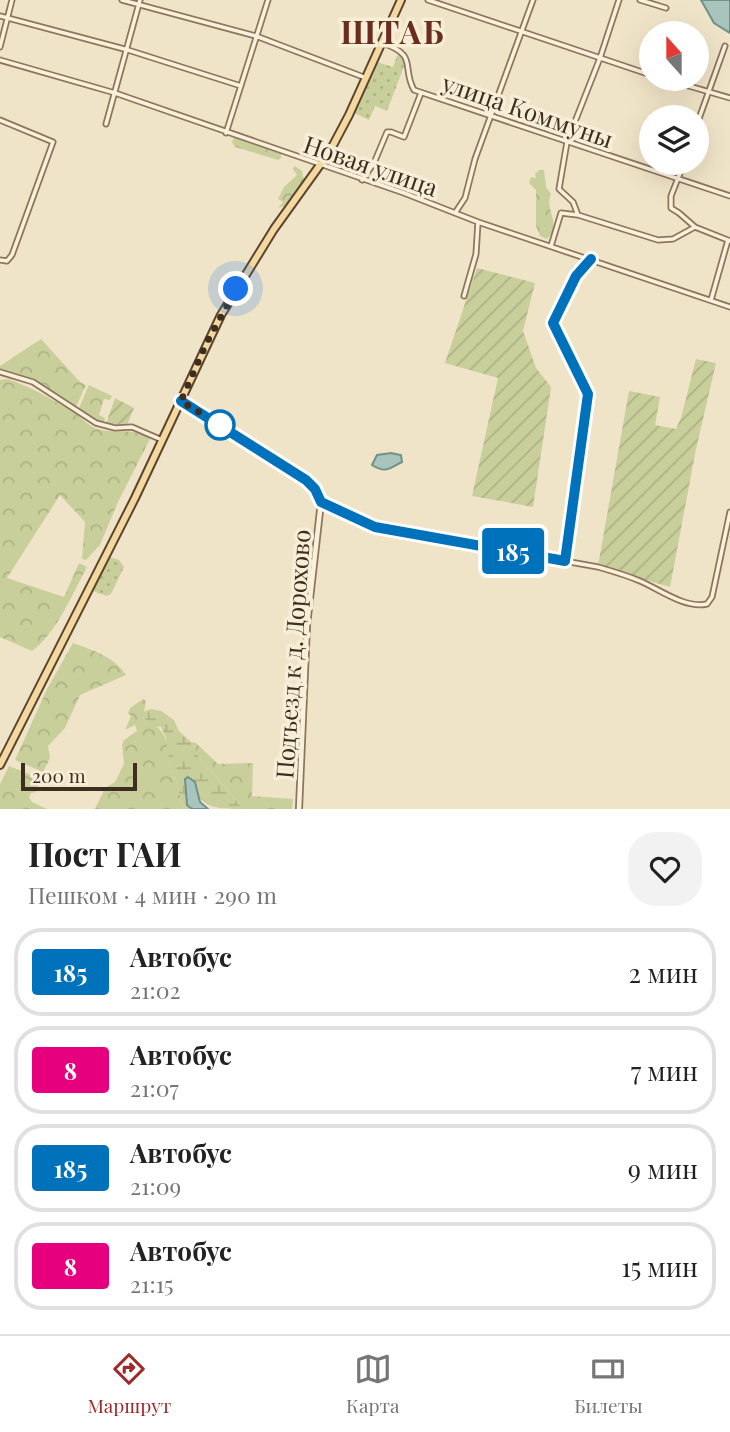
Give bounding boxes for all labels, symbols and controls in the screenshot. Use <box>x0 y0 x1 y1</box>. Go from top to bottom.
district label: ШТАБ <box>340 9 446 52</box>
north arrow <box>639 21 709 91</box>
map controls <box>639 21 709 175</box>
street label: улица Коммуны <box>437 65 618 154</box>
button: layers <box>639 105 709 175</box>
street label: Новая улица <box>300 127 442 203</box>
your location <box>218 271 253 306</box>
unlabelled marker <box>205 410 235 440</box>
street label: Подъезд к д. Дорохово <box>267 528 317 780</box>
line badge: 185 <box>473 528 553 574</box>
text: 185 <box>496 535 530 567</box>
scale bar <box>21 760 136 792</box>
text: 200 m <box>32 762 86 788</box>
text: Пост ГАИ <box>28 831 182 875</box>
button: heart <box>628 832 702 906</box>
text: Пешком · 4 мин · 290 m <box>28 879 277 910</box>
text: Автобус <box>130 939 232 974</box>
text: 2 мин <box>628 955 698 990</box>
text: 185 <box>54 956 87 988</box>
text: 21:02 <box>130 974 180 1005</box>
text: Автобус <box>130 1037 232 1072</box>
text: 7 мин <box>631 1053 698 1088</box>
text: 8 <box>64 1054 77 1086</box>
text: 21:07 <box>130 1072 179 1103</box>
text: Автобус <box>130 1135 232 1170</box>
text: 9 мин <box>628 1151 698 1186</box>
text: 185 <box>54 1152 87 1184</box>
text: 21:09 <box>130 1170 181 1201</box>
text: Автобус <box>130 1233 232 1268</box>
text: 15 мин <box>621 1249 698 1284</box>
text: 8 <box>64 1250 77 1282</box>
text: 21:15 <box>130 1268 173 1299</box>
tab: Маршрут <box>87 1350 171 1418</box>
tab: Карта <box>346 1350 399 1418</box>
tab: Билеты <box>574 1350 643 1418</box>

